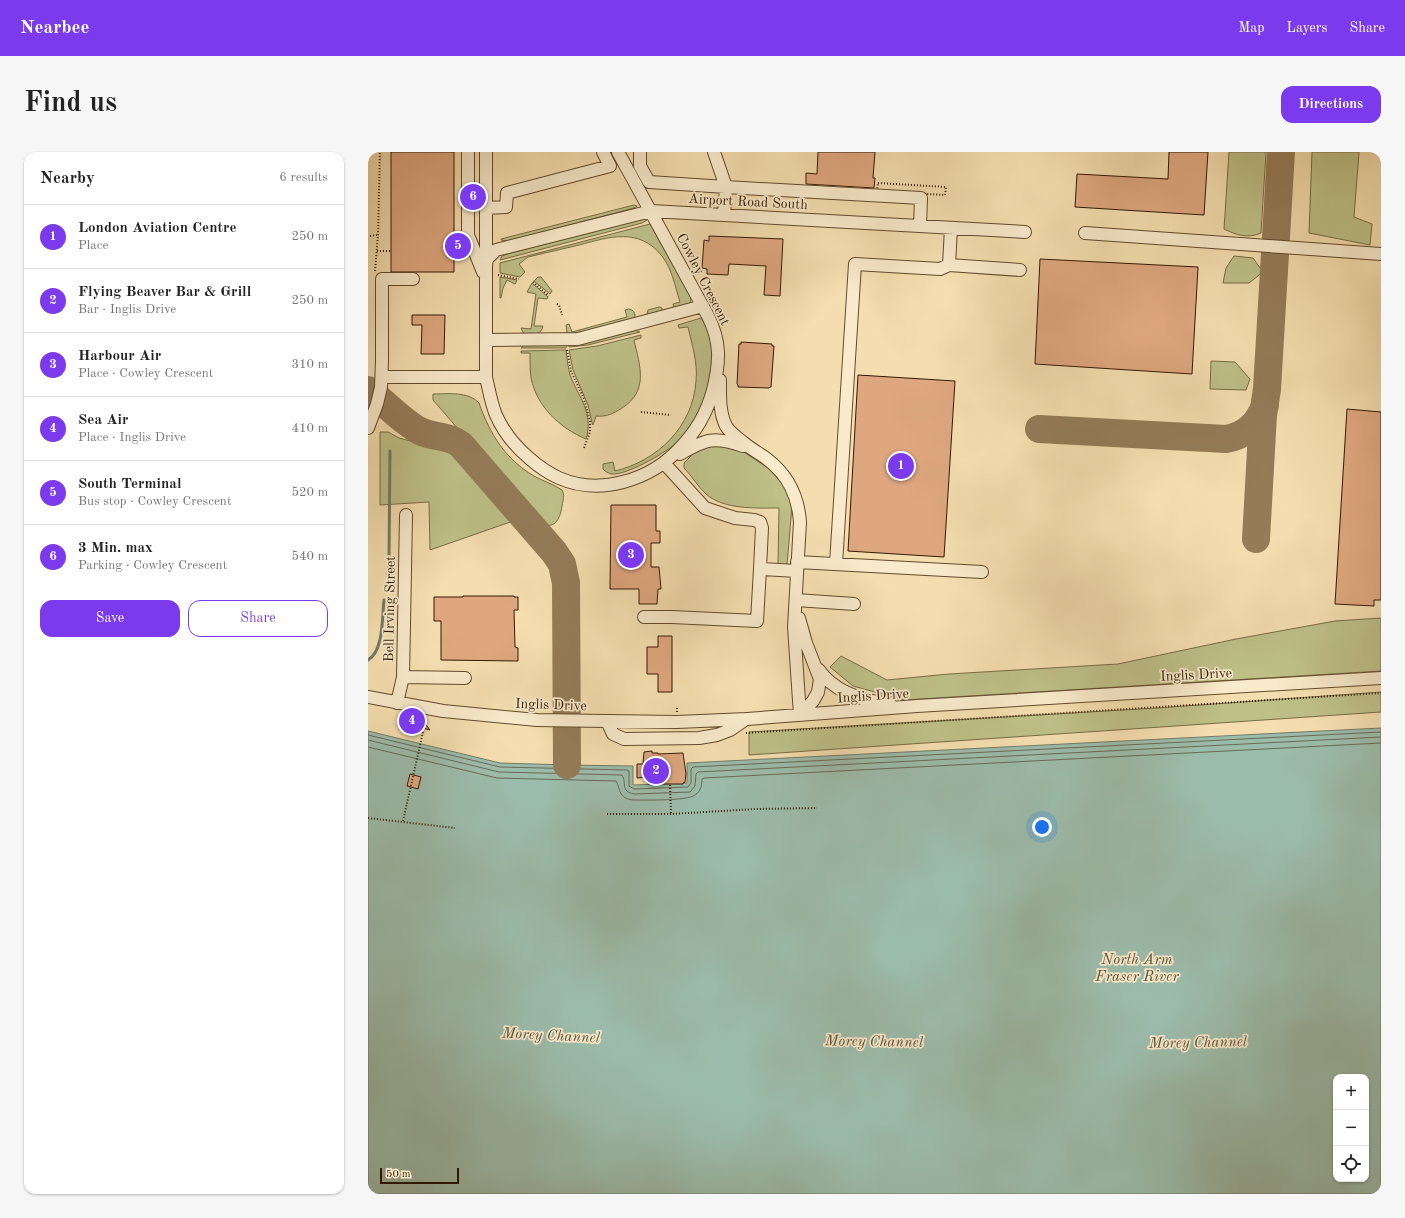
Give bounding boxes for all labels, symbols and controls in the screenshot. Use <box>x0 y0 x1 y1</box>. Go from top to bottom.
text: Nearbee <box>20 19 89 38</box>
text: Map <box>1239 21 1265 35</box>
text: Layers <box>1287 21 1328 35</box>
text: Share <box>1350 21 1385 35</box>
button: Directions <box>1281 86 1381 123</box>
text: Find us <box>24 90 117 118</box>
text: Nearby <box>40 170 95 187</box>
text: 6 results <box>279 171 328 184</box>
pin: 6 <box>460 182 486 212</box>
street label: Airport Road South <box>688 192 808 212</box>
text: London Aviation Centre <box>78 221 237 236</box>
text: 1 <box>49 230 57 243</box>
text: 250 m <box>291 230 328 243</box>
pin: 5 <box>445 231 471 261</box>
street label: Cowley Crescent <box>674 231 732 328</box>
text: Place <box>78 239 108 252</box>
text: Flying Beaver Bar & Grill <box>78 285 251 300</box>
text: 2 <box>49 294 57 307</box>
text: 250 m <box>291 294 328 307</box>
text: Bar · Inglis Drive <box>78 303 176 316</box>
text: Harbour Air <box>78 349 161 364</box>
text: 3 <box>49 358 57 371</box>
text: 310 m <box>291 358 328 371</box>
text: Place · Cowley Crescent <box>78 367 213 380</box>
text: Sea Air <box>78 413 128 428</box>
text: 4 <box>49 422 57 435</box>
text: 410 m <box>291 422 328 435</box>
text: Place · Inglis Drive <box>78 431 186 444</box>
pin: 1 <box>888 451 914 481</box>
text: South Terminal <box>78 477 182 492</box>
text: 5 <box>49 486 57 499</box>
text: 520 m <box>291 486 328 499</box>
text: Bus stop · Cowley Crescent <box>78 495 231 508</box>
pin: 3 <box>618 540 644 570</box>
text: 3 Min. max <box>78 541 153 556</box>
text: 6 <box>49 550 57 563</box>
text: 540 m <box>291 550 328 563</box>
street label: Bell Irving Street <box>382 556 398 662</box>
text: Parking · Cowley Crescent <box>78 559 227 572</box>
button: Save <box>40 600 180 637</box>
button: Share <box>188 600 328 637</box>
street label: Inglis Drive <box>1160 666 1232 684</box>
street label: Inglis Drive <box>837 687 909 705</box>
street label: Inglis Drive <box>515 697 587 713</box>
pin: 4 <box>399 706 425 736</box>
pin: 2 <box>643 756 669 786</box>
your location <box>1032 817 1052 837</box>
water label: North Arm Fraser River <box>1094 953 1179 985</box>
water label: Morey Channel <box>500 1026 601 1047</box>
water label: Morey Channel <box>824 1034 924 1051</box>
water label: Morey Channel <box>1148 1035 1248 1052</box>
map controls <box>1333 1074 1369 1182</box>
button: + <box>1333 1074 1369 1110</box>
button: − <box>1333 1110 1369 1146</box>
button: locate <box>1333 1146 1369 1182</box>
scale bar <box>380 1166 459 1185</box>
text: 50 m <box>386 1169 411 1180</box>

